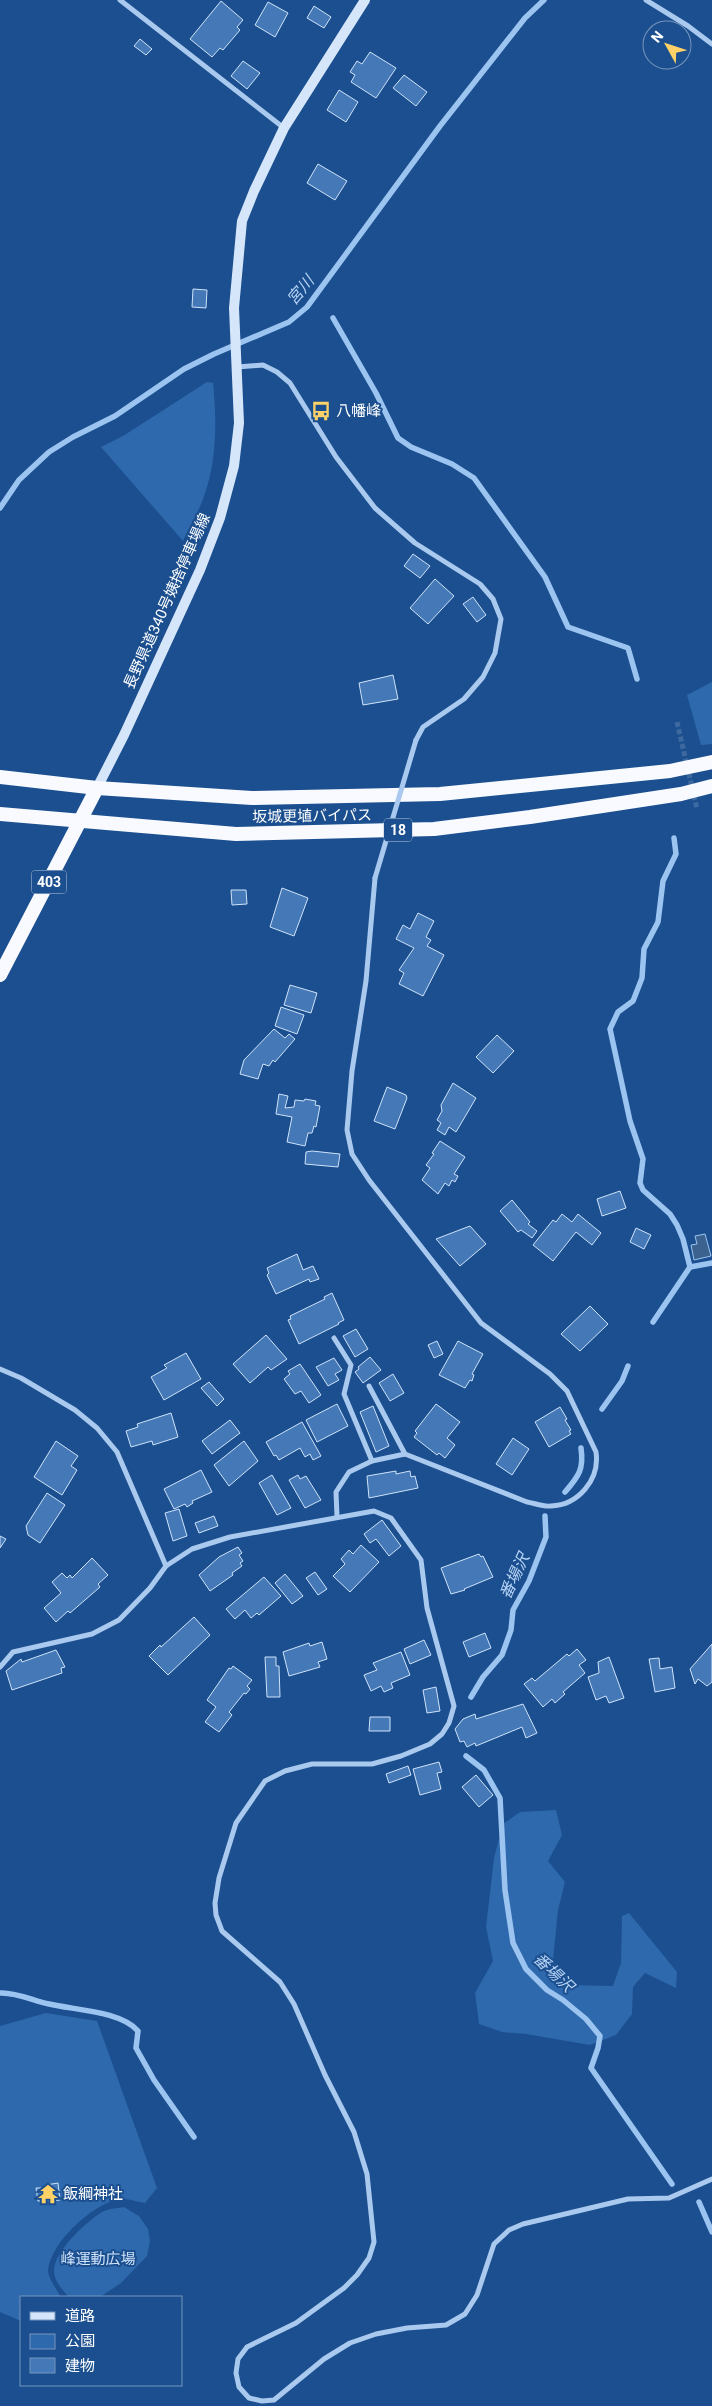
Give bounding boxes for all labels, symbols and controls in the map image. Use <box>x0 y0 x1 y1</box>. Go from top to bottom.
north arrow <box>642 20 692 70</box>
text: N <box>648 28 666 46</box>
water label: 宮川 <box>283 270 319 309</box>
bus stop icon: 八幡峰 <box>310 400 332 422</box>
place label: 八幡峰 <box>336 402 381 420</box>
street label: 長野県道340号姨捨停車場線 <box>120 510 214 692</box>
street label: 坂城更埴バイパス <box>252 806 372 826</box>
road number: 18 <box>384 818 412 842</box>
road number: 403 <box>32 870 66 894</box>
water label: 番場沢 <box>496 1549 534 1602</box>
water label: 番場沢 <box>530 1949 579 1997</box>
temple icon: 飯綱神社 <box>37 2183 59 2205</box>
place label: 飯綱神社 <box>63 2185 123 2203</box>
park label: 峰運動広場 <box>60 2250 136 2268</box>
legend <box>20 2296 182 2386</box>
text: 道路 <box>65 2307 95 2325</box>
text: 公園 <box>65 2332 95 2350</box>
text: 建物 <box>65 2357 95 2375</box>

